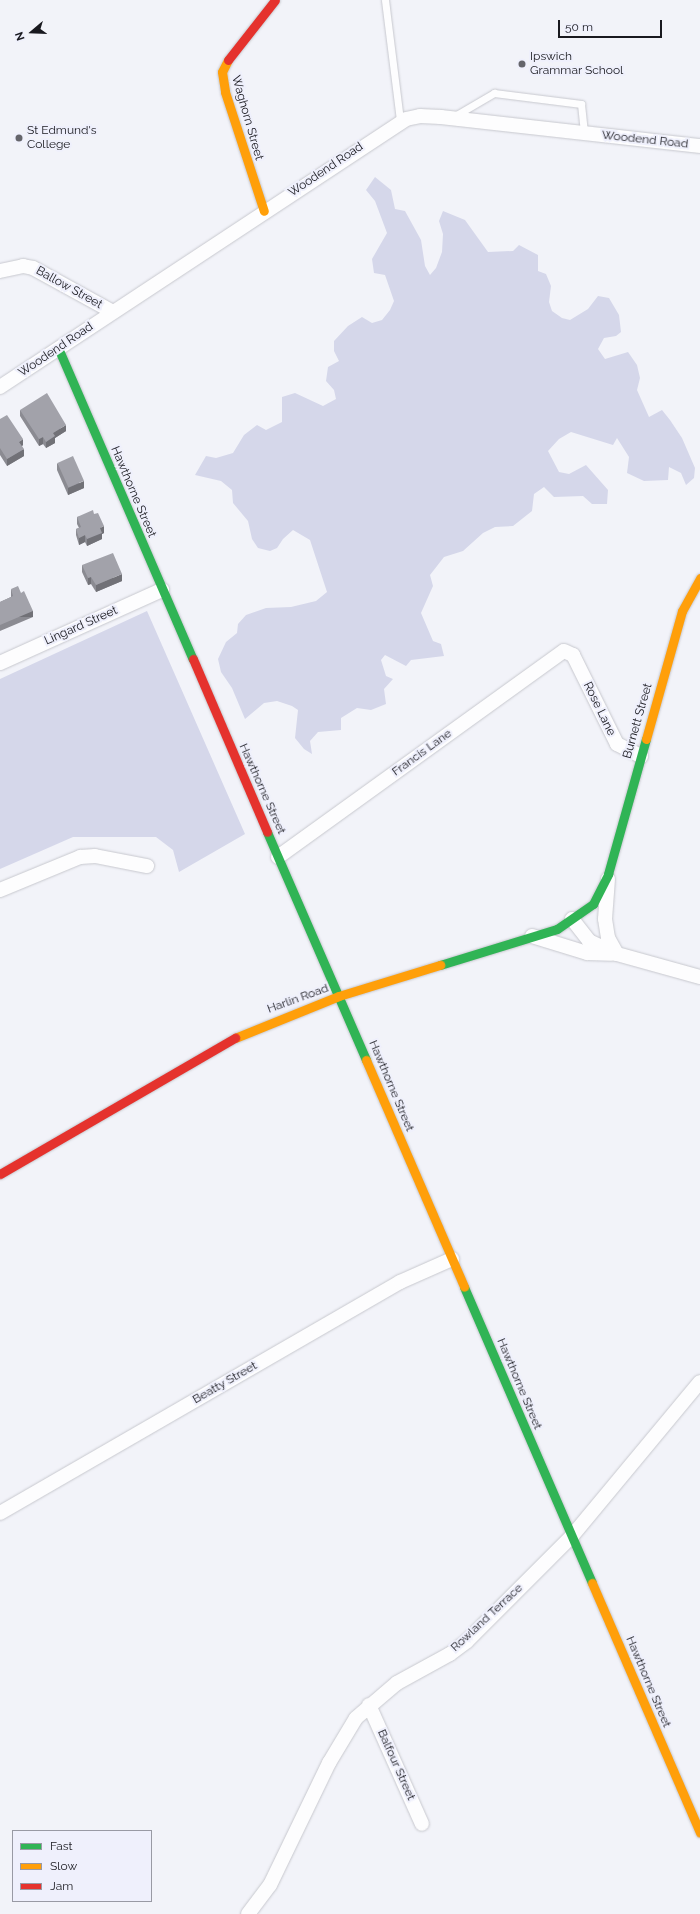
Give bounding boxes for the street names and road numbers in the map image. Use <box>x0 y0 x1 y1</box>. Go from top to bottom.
street label: Waghorn Street <box>228 74 266 162</box>
street label: Woodend Road <box>601 128 689 152</box>
street label: Woodend Road <box>286 140 366 200</box>
street label: Ballow Street <box>33 264 105 312</box>
street label: Woodend Road <box>16 320 96 380</box>
street label: Hawthorne Street <box>107 444 159 540</box>
street label: Lingard Street <box>42 603 120 649</box>
street label: Rose Lane <box>580 680 618 738</box>
street label: Burnett Street <box>620 682 656 760</box>
street label: Francis Lane <box>389 727 455 779</box>
street label: Hawthorne Street <box>236 741 288 837</box>
street label: Harlin Road <box>265 981 331 1017</box>
street label: Hawthorne Street <box>365 1038 417 1134</box>
street label: Hawthorne Street <box>493 1336 545 1432</box>
street label: Beatty Street <box>190 1359 260 1407</box>
street label: Rowland Terrace <box>448 1581 526 1655</box>
street label: Hawthorne Street <box>622 1634 674 1730</box>
street label: Balfour Street <box>374 1727 418 1803</box>

